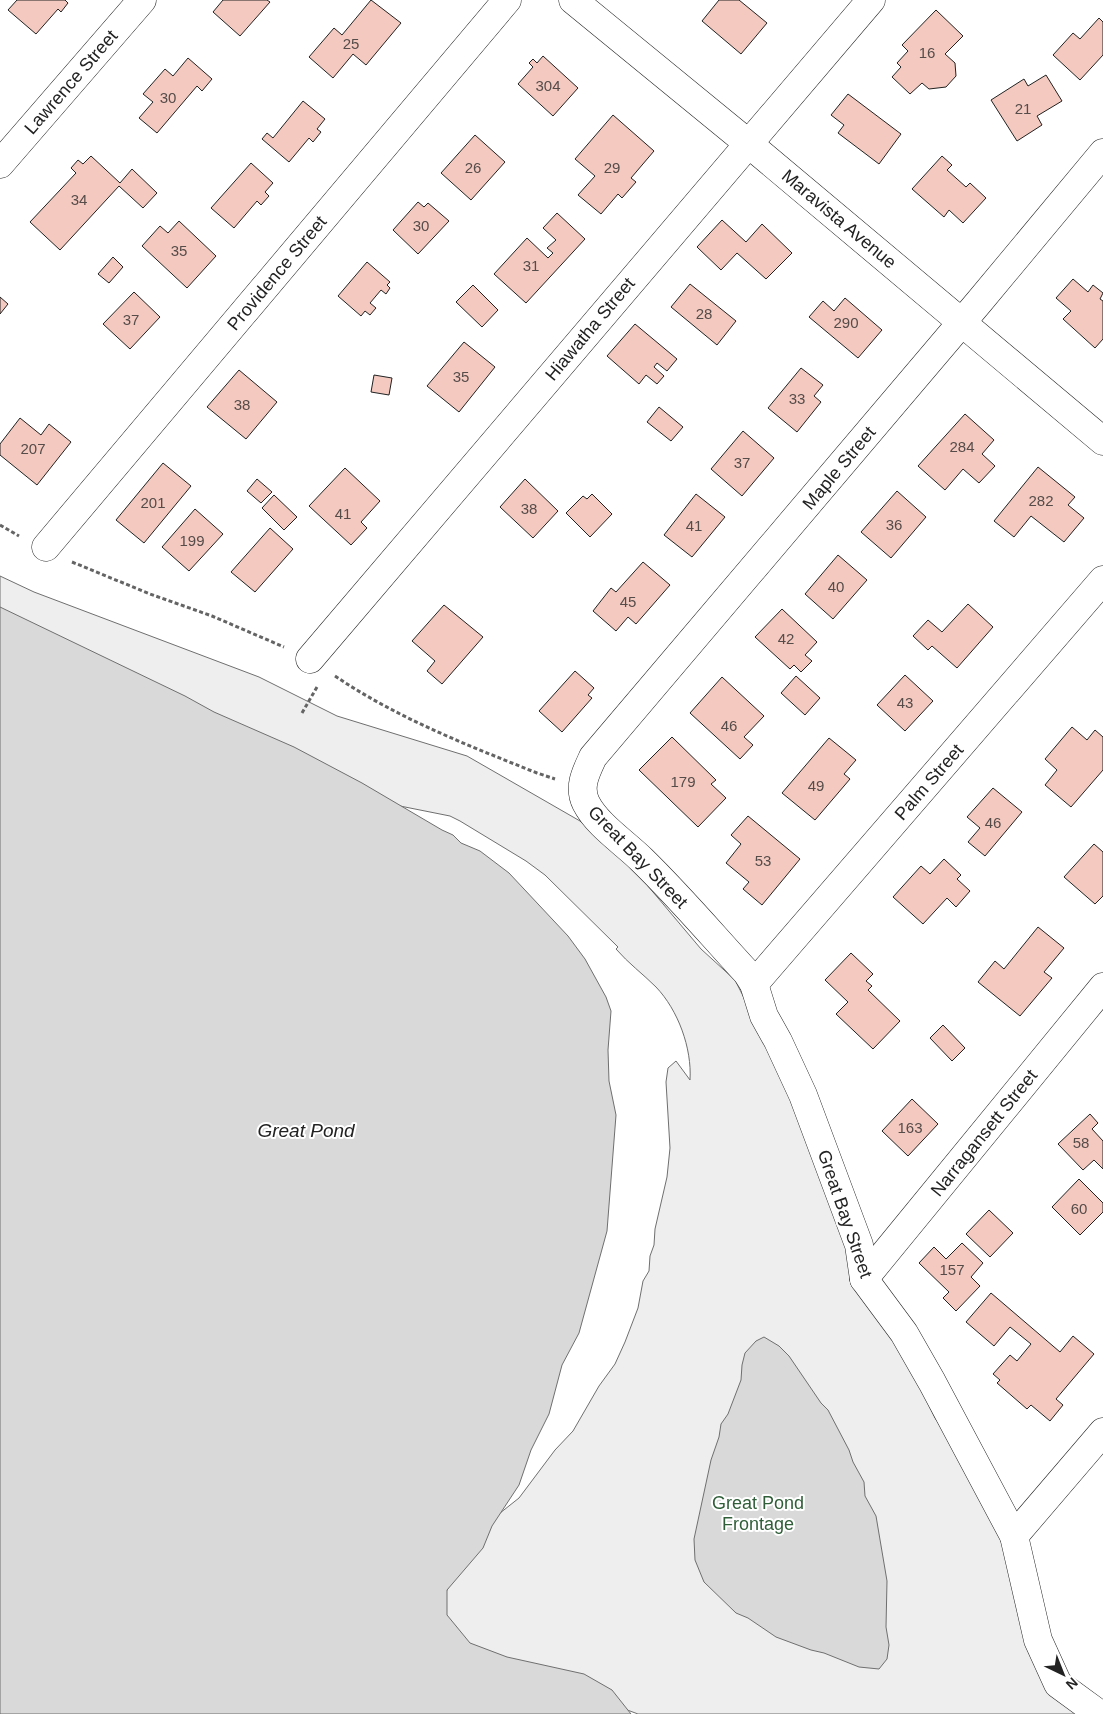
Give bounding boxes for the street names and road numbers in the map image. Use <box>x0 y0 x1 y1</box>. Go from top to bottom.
street label: Lawrence Street <box>20 26 122 138</box>
street label: Maravista Avenue <box>778 165 900 273</box>
street label: Providence Street <box>223 212 331 334</box>
street label: Hiawatha Street <box>541 274 639 384</box>
street label: Maple Street <box>799 422 879 514</box>
street label: Palm Street <box>891 740 967 824</box>
street label: Great Bay Street <box>584 802 692 912</box>
street label: Narragansett Street <box>927 1066 1041 1200</box>
street label: Great Bay Street <box>814 1147 876 1281</box>

